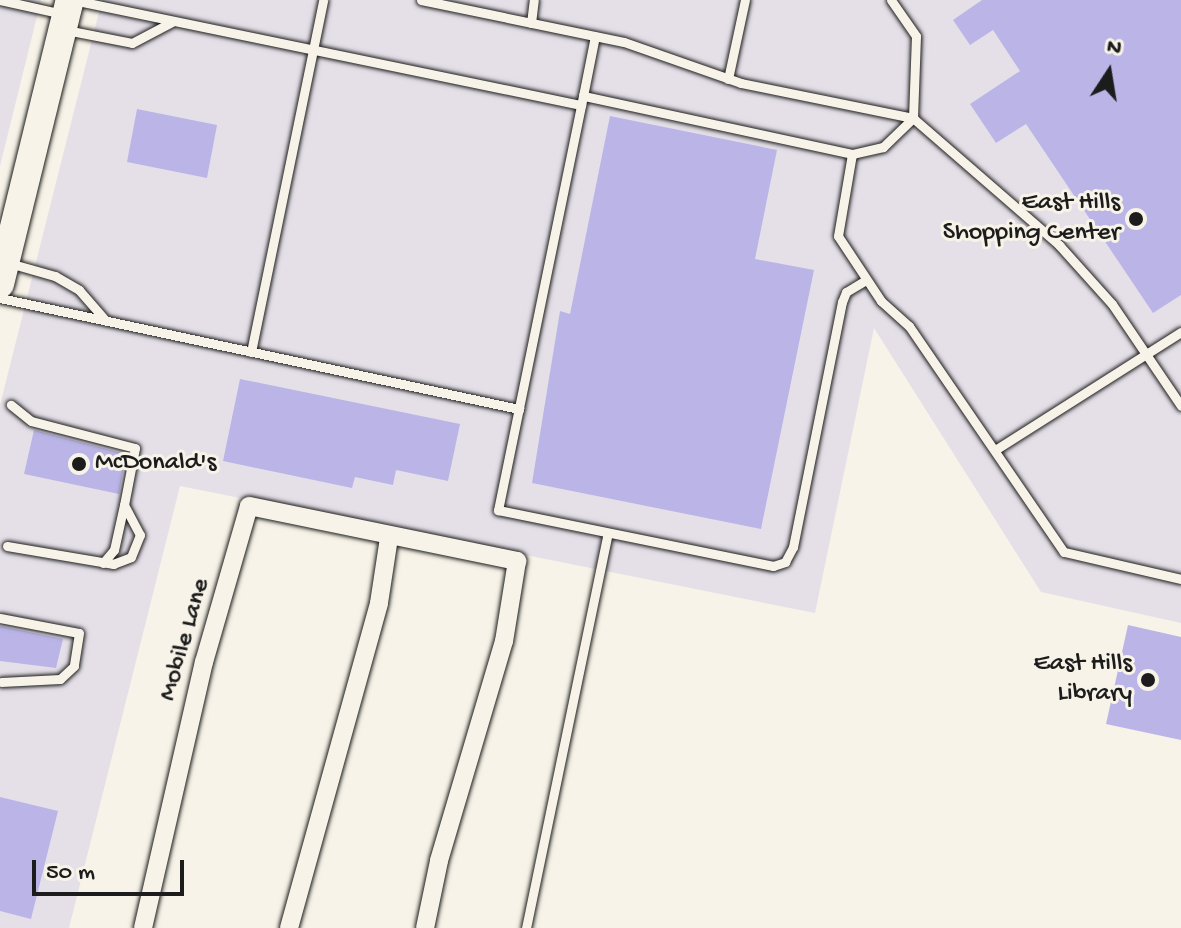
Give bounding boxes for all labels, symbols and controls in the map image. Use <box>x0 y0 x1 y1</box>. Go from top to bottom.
north arrow <box>1069 32 1149 112</box>
text: N <box>1104 34 1124 63</box>
place label: East Hills Shopping Center <box>943 188 1120 250</box>
marker: East Hills Shopping Center <box>1127 210 1145 228</box>
place label: McDonald's <box>95 448 216 480</box>
marker: McDonald's <box>70 455 88 473</box>
street label: Mobile Lane <box>154 575 218 705</box>
place label: East Hills Library <box>1034 649 1132 710</box>
marker: East Hills Library <box>1139 671 1157 689</box>
scale bar <box>36 844 188 894</box>
text: 50 m <box>46 859 95 888</box>

